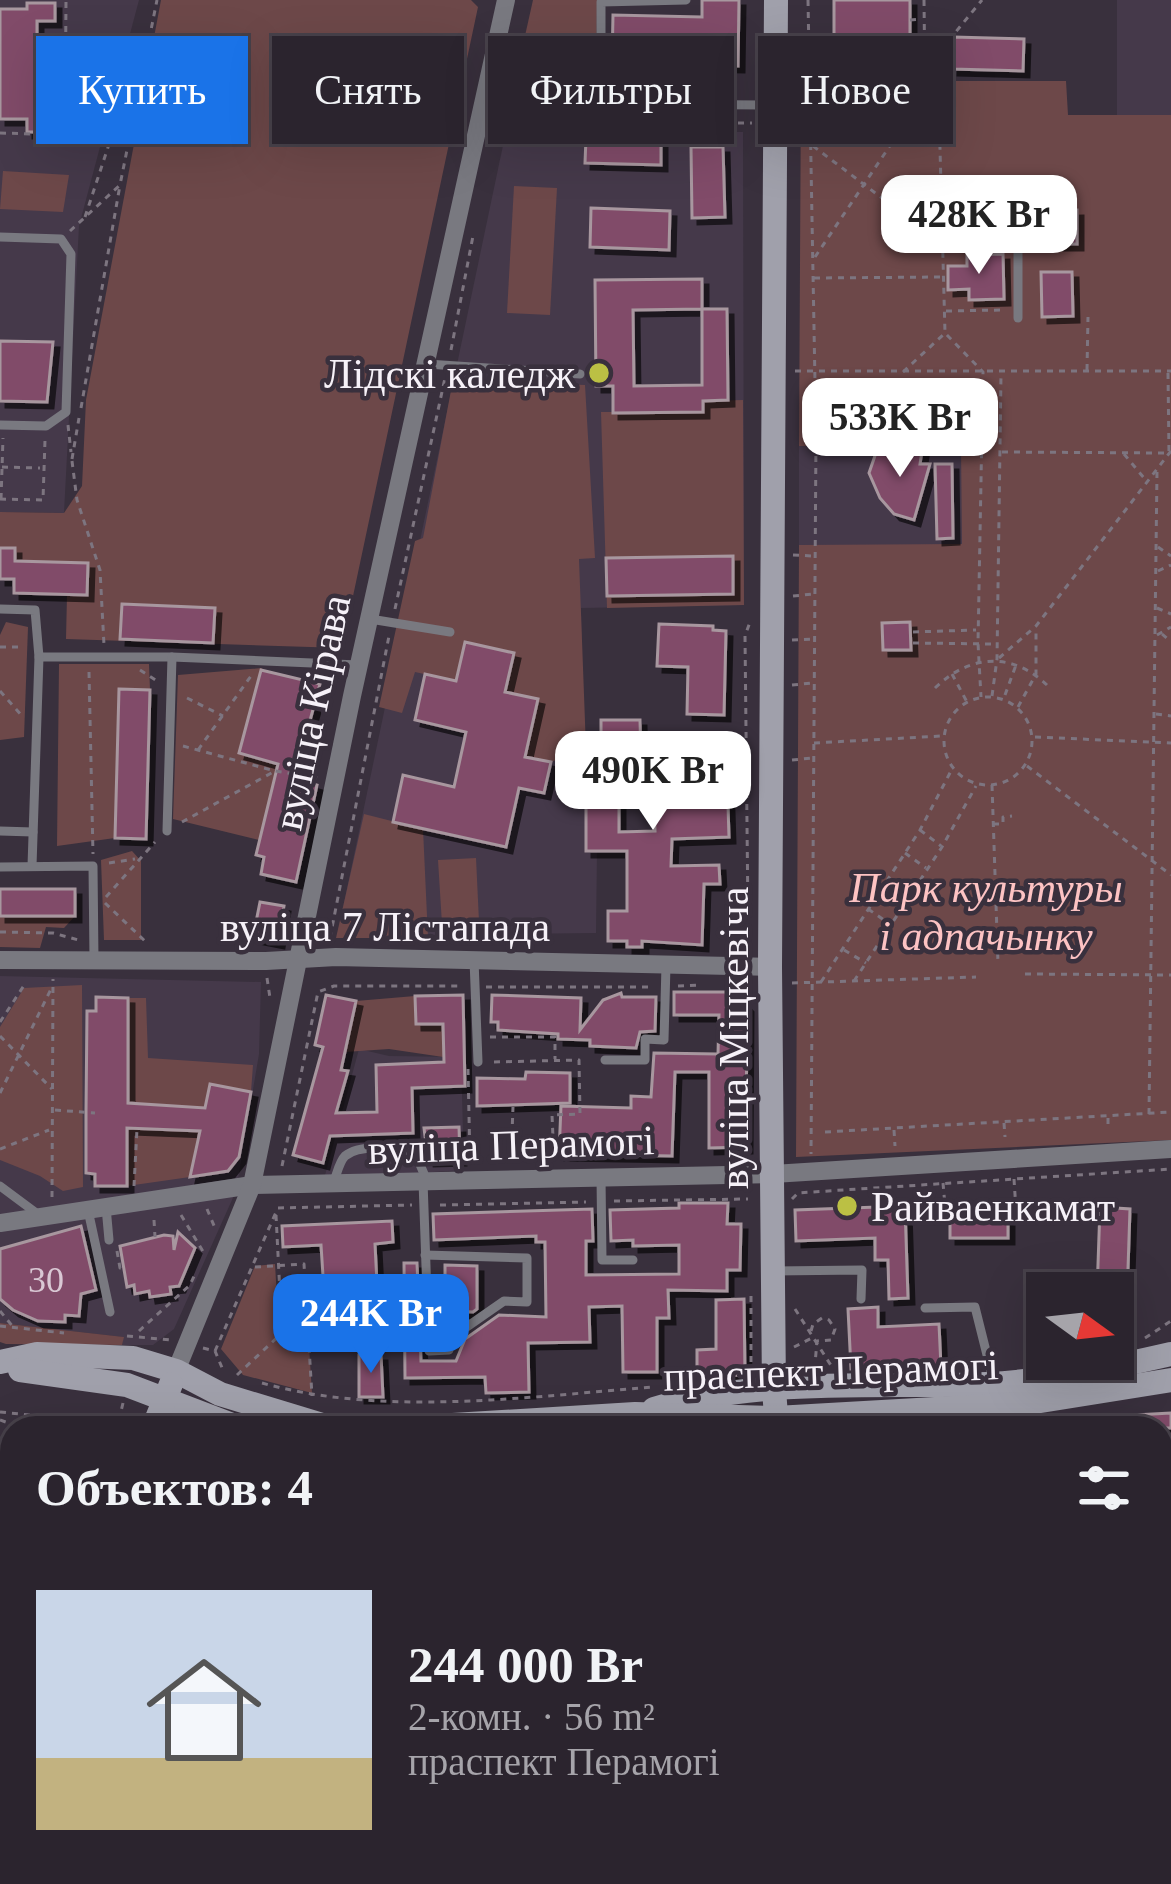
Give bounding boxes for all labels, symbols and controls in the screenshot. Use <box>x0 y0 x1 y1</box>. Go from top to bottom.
chip: Купить <box>36 36 248 144</box>
chip: Снять <box>272 36 464 144</box>
chip: Фильтры <box>488 36 734 144</box>
chip: Новое <box>758 36 953 144</box>
pin: 428K Br <box>868 175 1090 277</box>
text: 428K Br <box>908 192 1050 235</box>
place label: Лідскі каледж <box>324 351 576 397</box>
marker: Лідскі каледж <box>586 360 612 386</box>
pin: 533K Br <box>789 378 1011 480</box>
text: 533K Br <box>829 395 971 438</box>
street label: вуліца Кірава <box>265 590 359 834</box>
pin: 490K Br <box>542 731 764 833</box>
text: 490K Br <box>582 748 724 791</box>
park label: Парк культуры і адпачынку <box>848 865 1123 959</box>
street label: вуліца Міцкевіча <box>711 886 757 1189</box>
street label: вуліца 7 Лістапада <box>220 904 550 950</box>
street label: вуліца Перамогі <box>367 1117 655 1173</box>
place label: Райваенкамат <box>871 1184 1115 1230</box>
marker: Райваенкамат <box>834 1193 860 1219</box>
house number: 30 <box>28 1260 64 1300</box>
north arrow <box>1026 1272 1134 1380</box>
map controls <box>1026 1272 1134 1380</box>
pin: 244K Br <box>260 1274 482 1376</box>
text: 244K Br <box>300 1291 442 1334</box>
street label: праспект Перамогі <box>662 1342 1000 1400</box>
icon: filters <box>1071 1455 1137 1521</box>
text: Объектов: 4 <box>36 1460 313 1516</box>
text: 244 000 Br <box>408 1637 643 1693</box>
icon: home <box>132 1638 276 1782</box>
text: 2-комн. · 56 m² <box>408 1695 655 1738</box>
text: праспект Перамогі <box>408 1740 720 1783</box>

